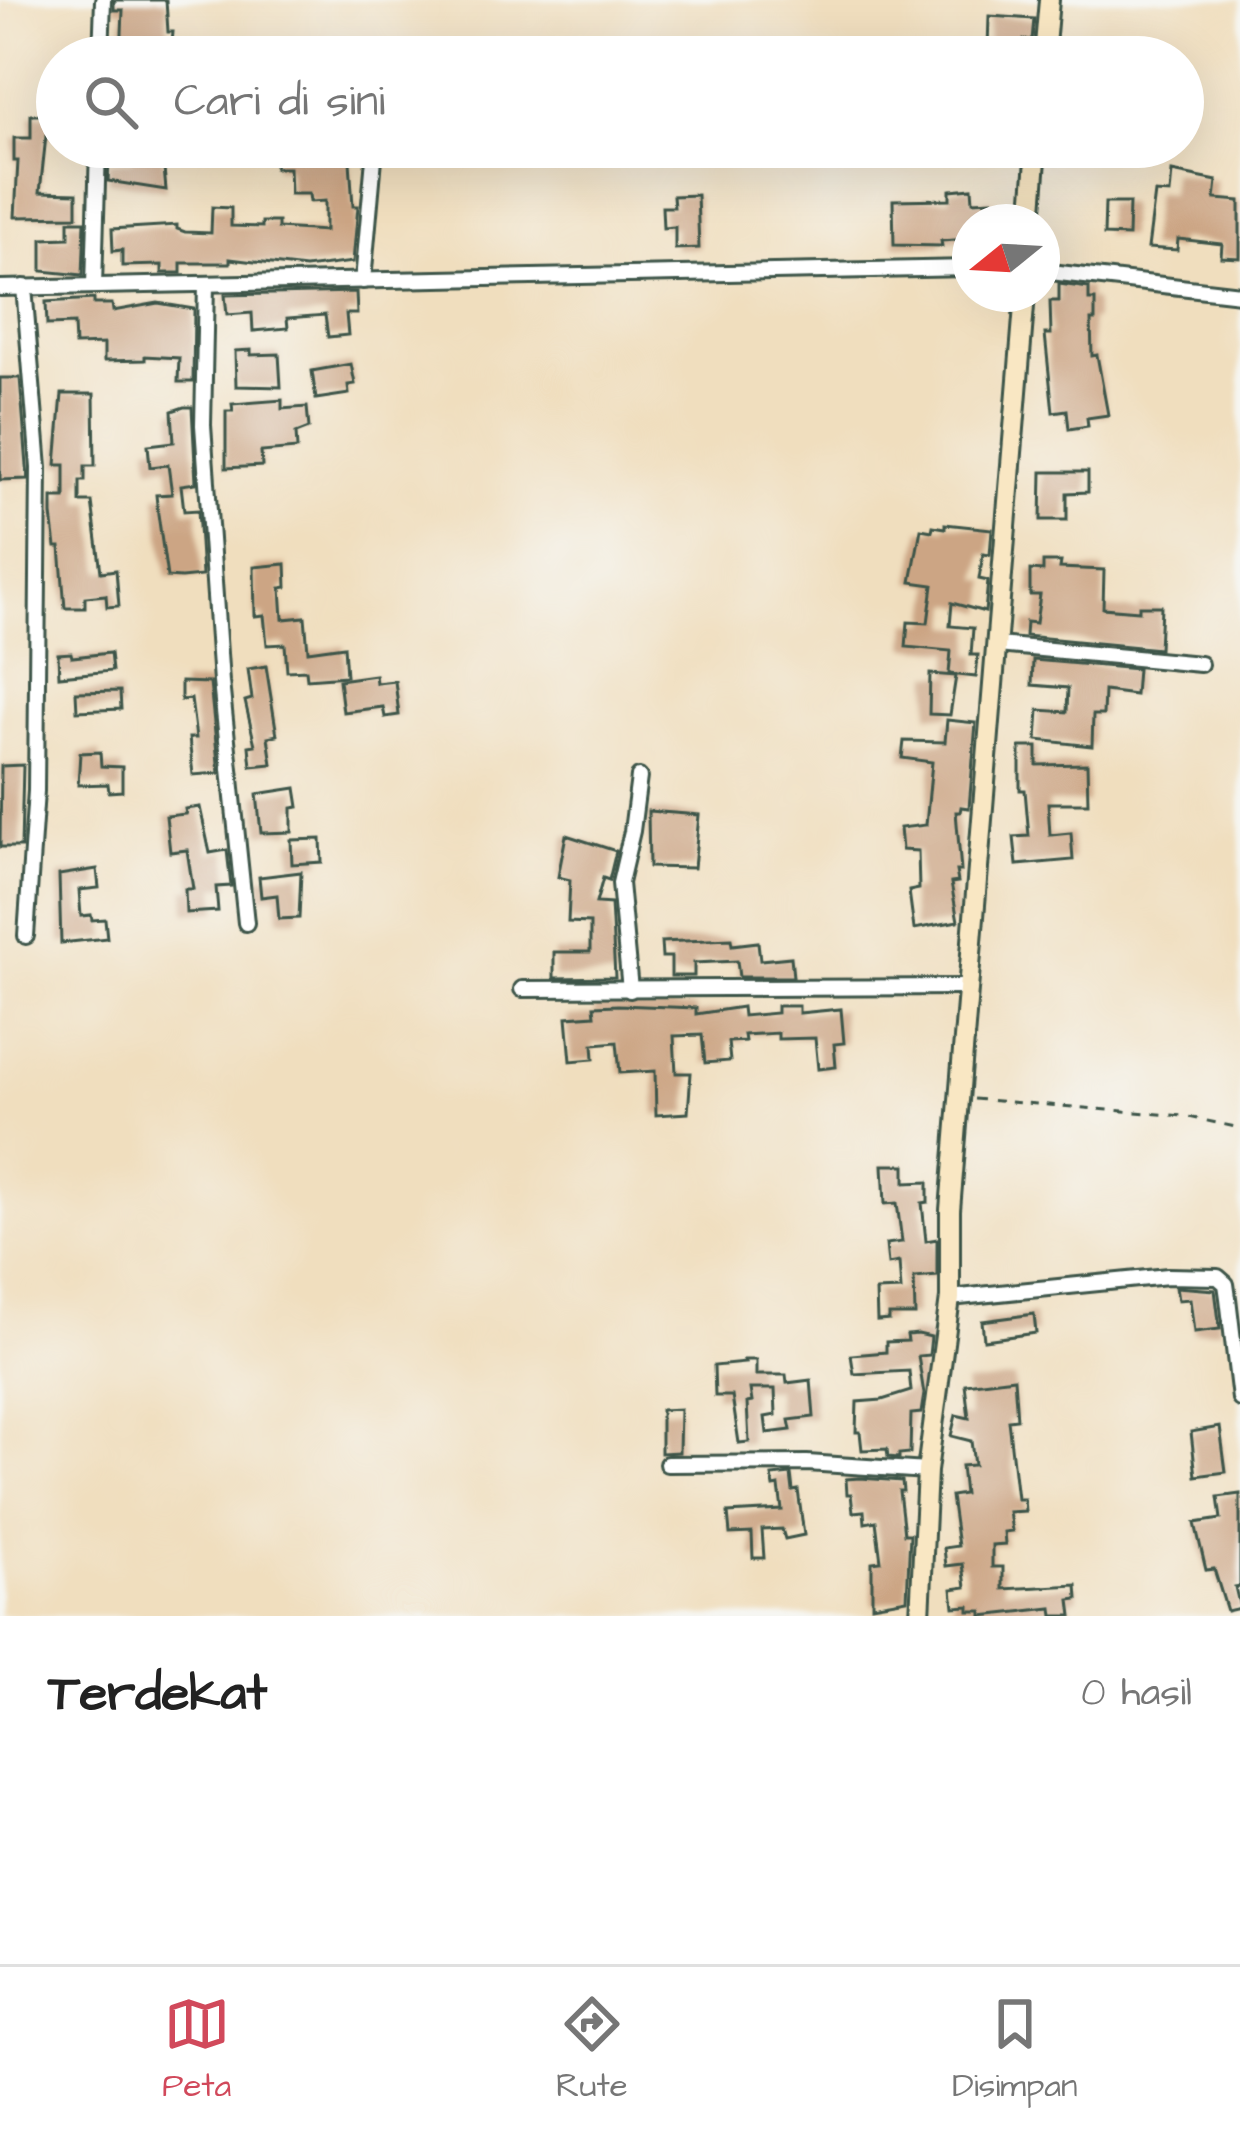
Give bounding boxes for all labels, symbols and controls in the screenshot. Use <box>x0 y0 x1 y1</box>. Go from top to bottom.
search box <box>36 36 1204 168</box>
icon: search <box>78 69 144 135</box>
text: Cari di sini <box>174 71 385 133</box>
north arrow <box>952 204 1060 312</box>
text: Terdekat <box>48 1659 267 1730</box>
text: 0 hasil <box>1081 1667 1192 1721</box>
tab: Peta <box>162 1991 231 2109</box>
tab: Rute <box>556 1991 628 2109</box>
tab: Disimpan <box>952 1991 1078 2109</box>

